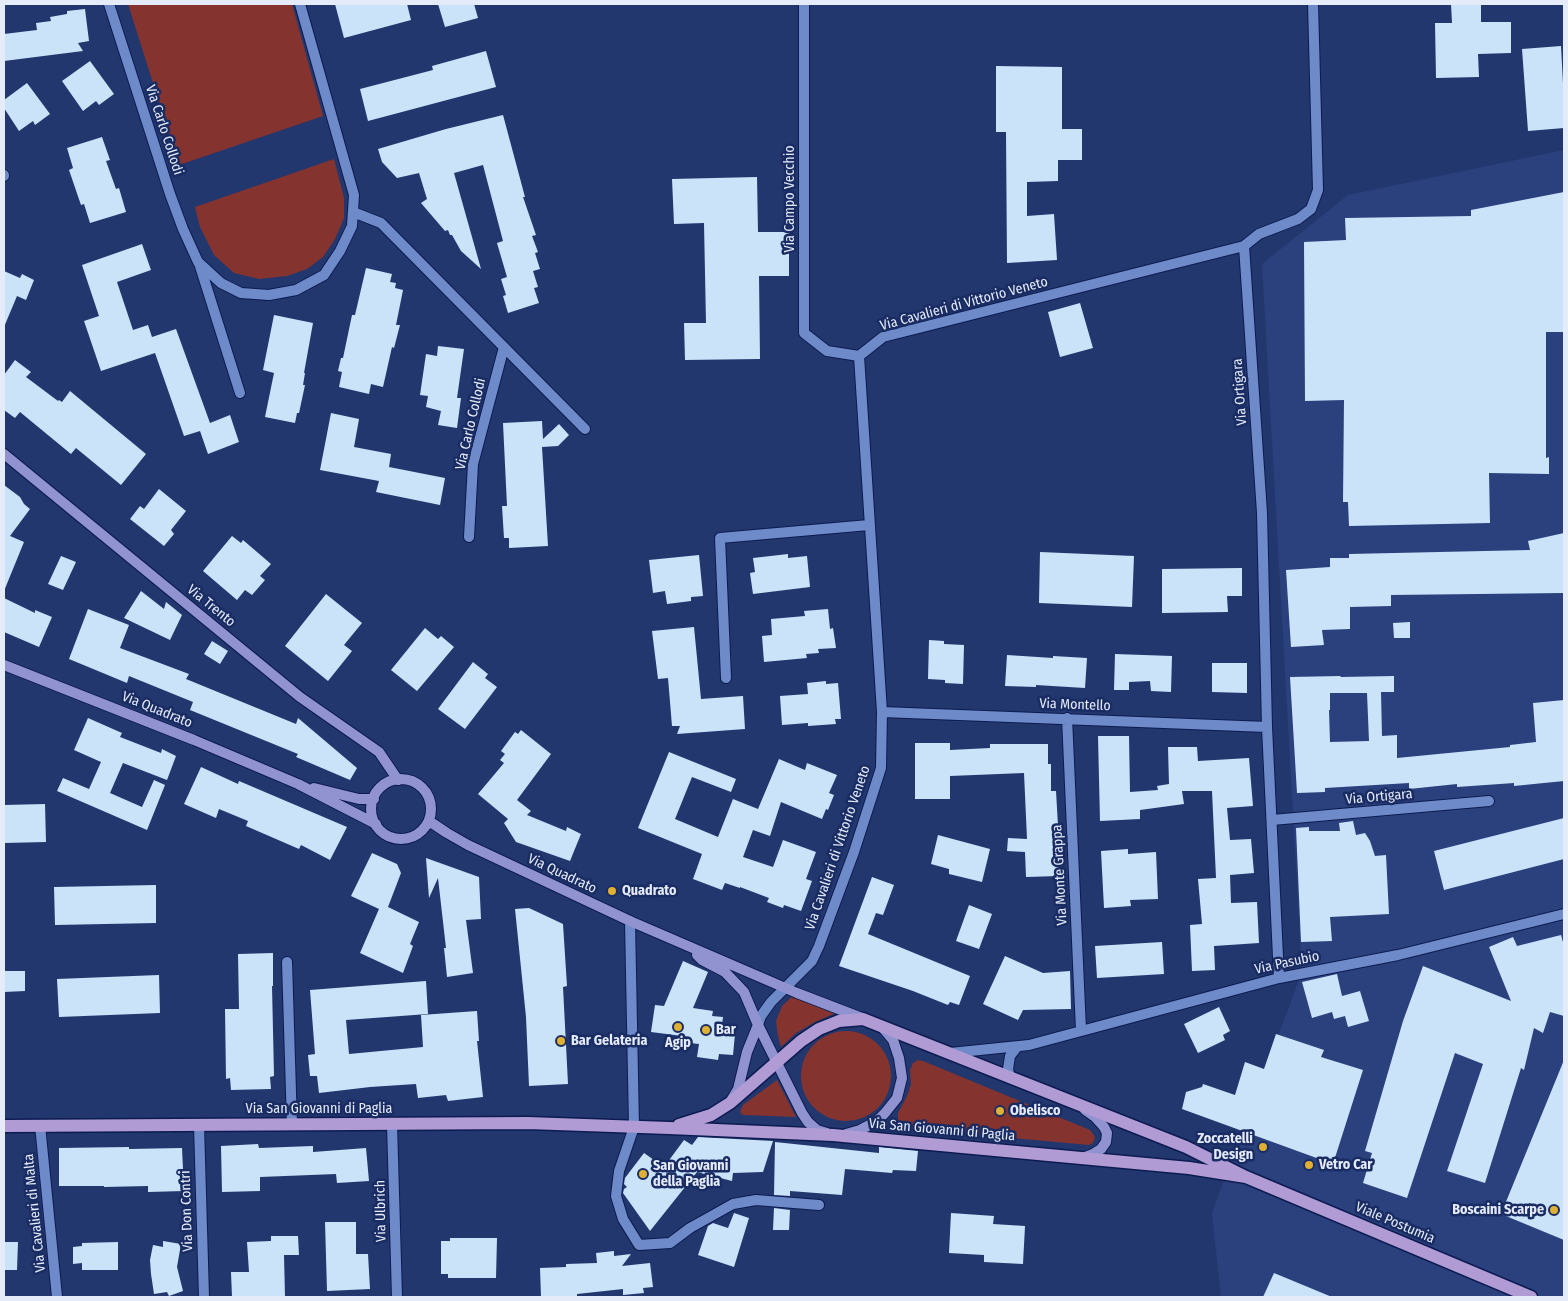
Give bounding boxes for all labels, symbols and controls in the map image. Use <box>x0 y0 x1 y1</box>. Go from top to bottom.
street label: Via Carlo Collodi <box>142 83 186 177</box>
street label: Via Campo Vecchio <box>782 145 798 253</box>
street label: Via Cavalieri di Vittorio Veneto <box>878 273 1050 335</box>
street label: Via Ortigara <box>1229 358 1251 426</box>
street label: Via Carlo Collodi <box>452 376 490 472</box>
street label: Via Trento <box>183 581 239 631</box>
street label: Via Quadrato <box>119 688 195 732</box>
street label: Via Montello <box>1039 695 1111 715</box>
street label: Via Cavalieri di Vittorio Veneto <box>802 763 874 933</box>
street label: Via Ortigara <box>1345 786 1413 808</box>
street label: Via Monte Grappa <box>1049 824 1071 926</box>
street label: Via Quadrato <box>525 851 599 897</box>
place label: Quadrato <box>622 883 677 899</box>
marker: Quadrato <box>606 885 618 897</box>
street label: Via Pasubio <box>1253 948 1321 978</box>
marker: Agip <box>672 1021 684 1033</box>
place label: Bar <box>716 1022 736 1038</box>
marker: Bar <box>700 1024 712 1036</box>
place label: Bar Gelateria <box>571 1033 647 1049</box>
marker: Bar Gelateria <box>555 1035 567 1047</box>
place label: Agip <box>665 1035 691 1051</box>
street label: Via San Giovanni di Paglia <box>246 1101 392 1117</box>
place label: Obelisco <box>1010 1103 1060 1119</box>
marker: Obelisco <box>994 1105 1006 1117</box>
street label: Via San Giovanni di Paglia <box>868 1115 1016 1145</box>
place label: Zoccatelli Design <box>1197 1131 1253 1164</box>
marker: Zoccatelli Design <box>1257 1141 1269 1153</box>
street label: Via Cavalieri di Malta <box>20 1153 50 1273</box>
place label: Vetro Car <box>1319 1157 1372 1173</box>
place label: San Giovanni della Paglia <box>653 1158 728 1190</box>
marker: Vetro Car <box>1303 1159 1315 1171</box>
marker: San Giovanni della Paglia <box>637 1168 649 1180</box>
street label: Via Don Contri <box>177 1170 197 1252</box>
street label: Via Ulbrich <box>372 1180 390 1242</box>
street label: Viale Postumia <box>1353 1199 1437 1247</box>
place label: Boscaini Scarpe <box>1452 1202 1544 1218</box>
marker: Boscaini Scarpe <box>1548 1204 1560 1216</box>

